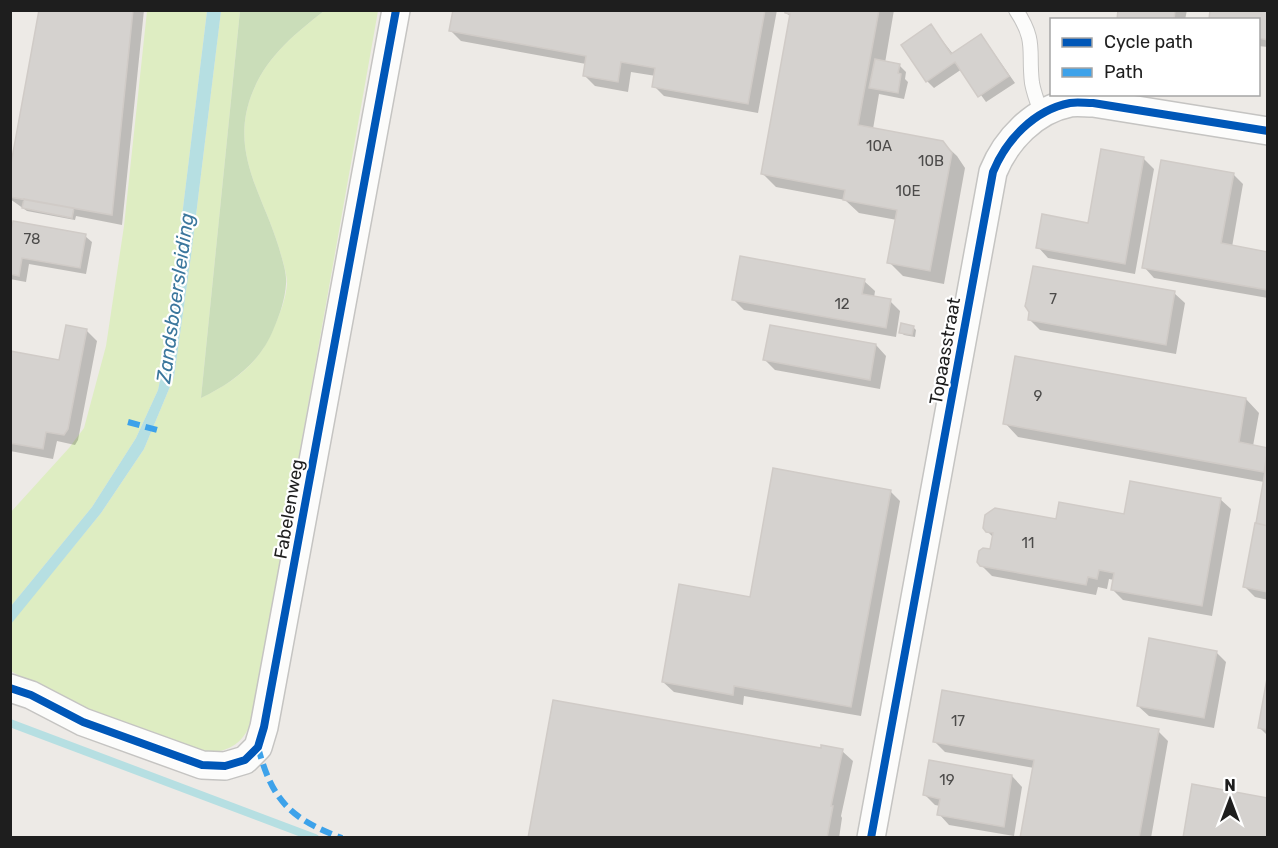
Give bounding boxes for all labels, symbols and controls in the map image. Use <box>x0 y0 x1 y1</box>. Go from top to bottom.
legend <box>1050 18 1260 96</box>
text: Cycle path <box>1104 31 1193 53</box>
text: Path <box>1104 61 1143 83</box>
house number: 10A <box>866 137 892 155</box>
house number: 10B <box>918 152 944 170</box>
house number: 10E <box>895 182 921 200</box>
water label: Zandsboersleiding <box>151 211 199 386</box>
house number: 78 <box>23 230 41 248</box>
house number: 7 <box>1049 290 1057 308</box>
house number: 12 <box>834 295 850 313</box>
street label: Topaasstraat <box>925 296 965 406</box>
house number: 9 <box>1034 387 1043 405</box>
street label: Fabelenweg <box>269 457 309 561</box>
house number: 11 <box>1022 534 1034 552</box>
house number: 17 <box>951 712 965 730</box>
north arrow <box>1200 770 1260 830</box>
house number: 19 <box>939 771 955 789</box>
text: N <box>1224 776 1236 795</box>

